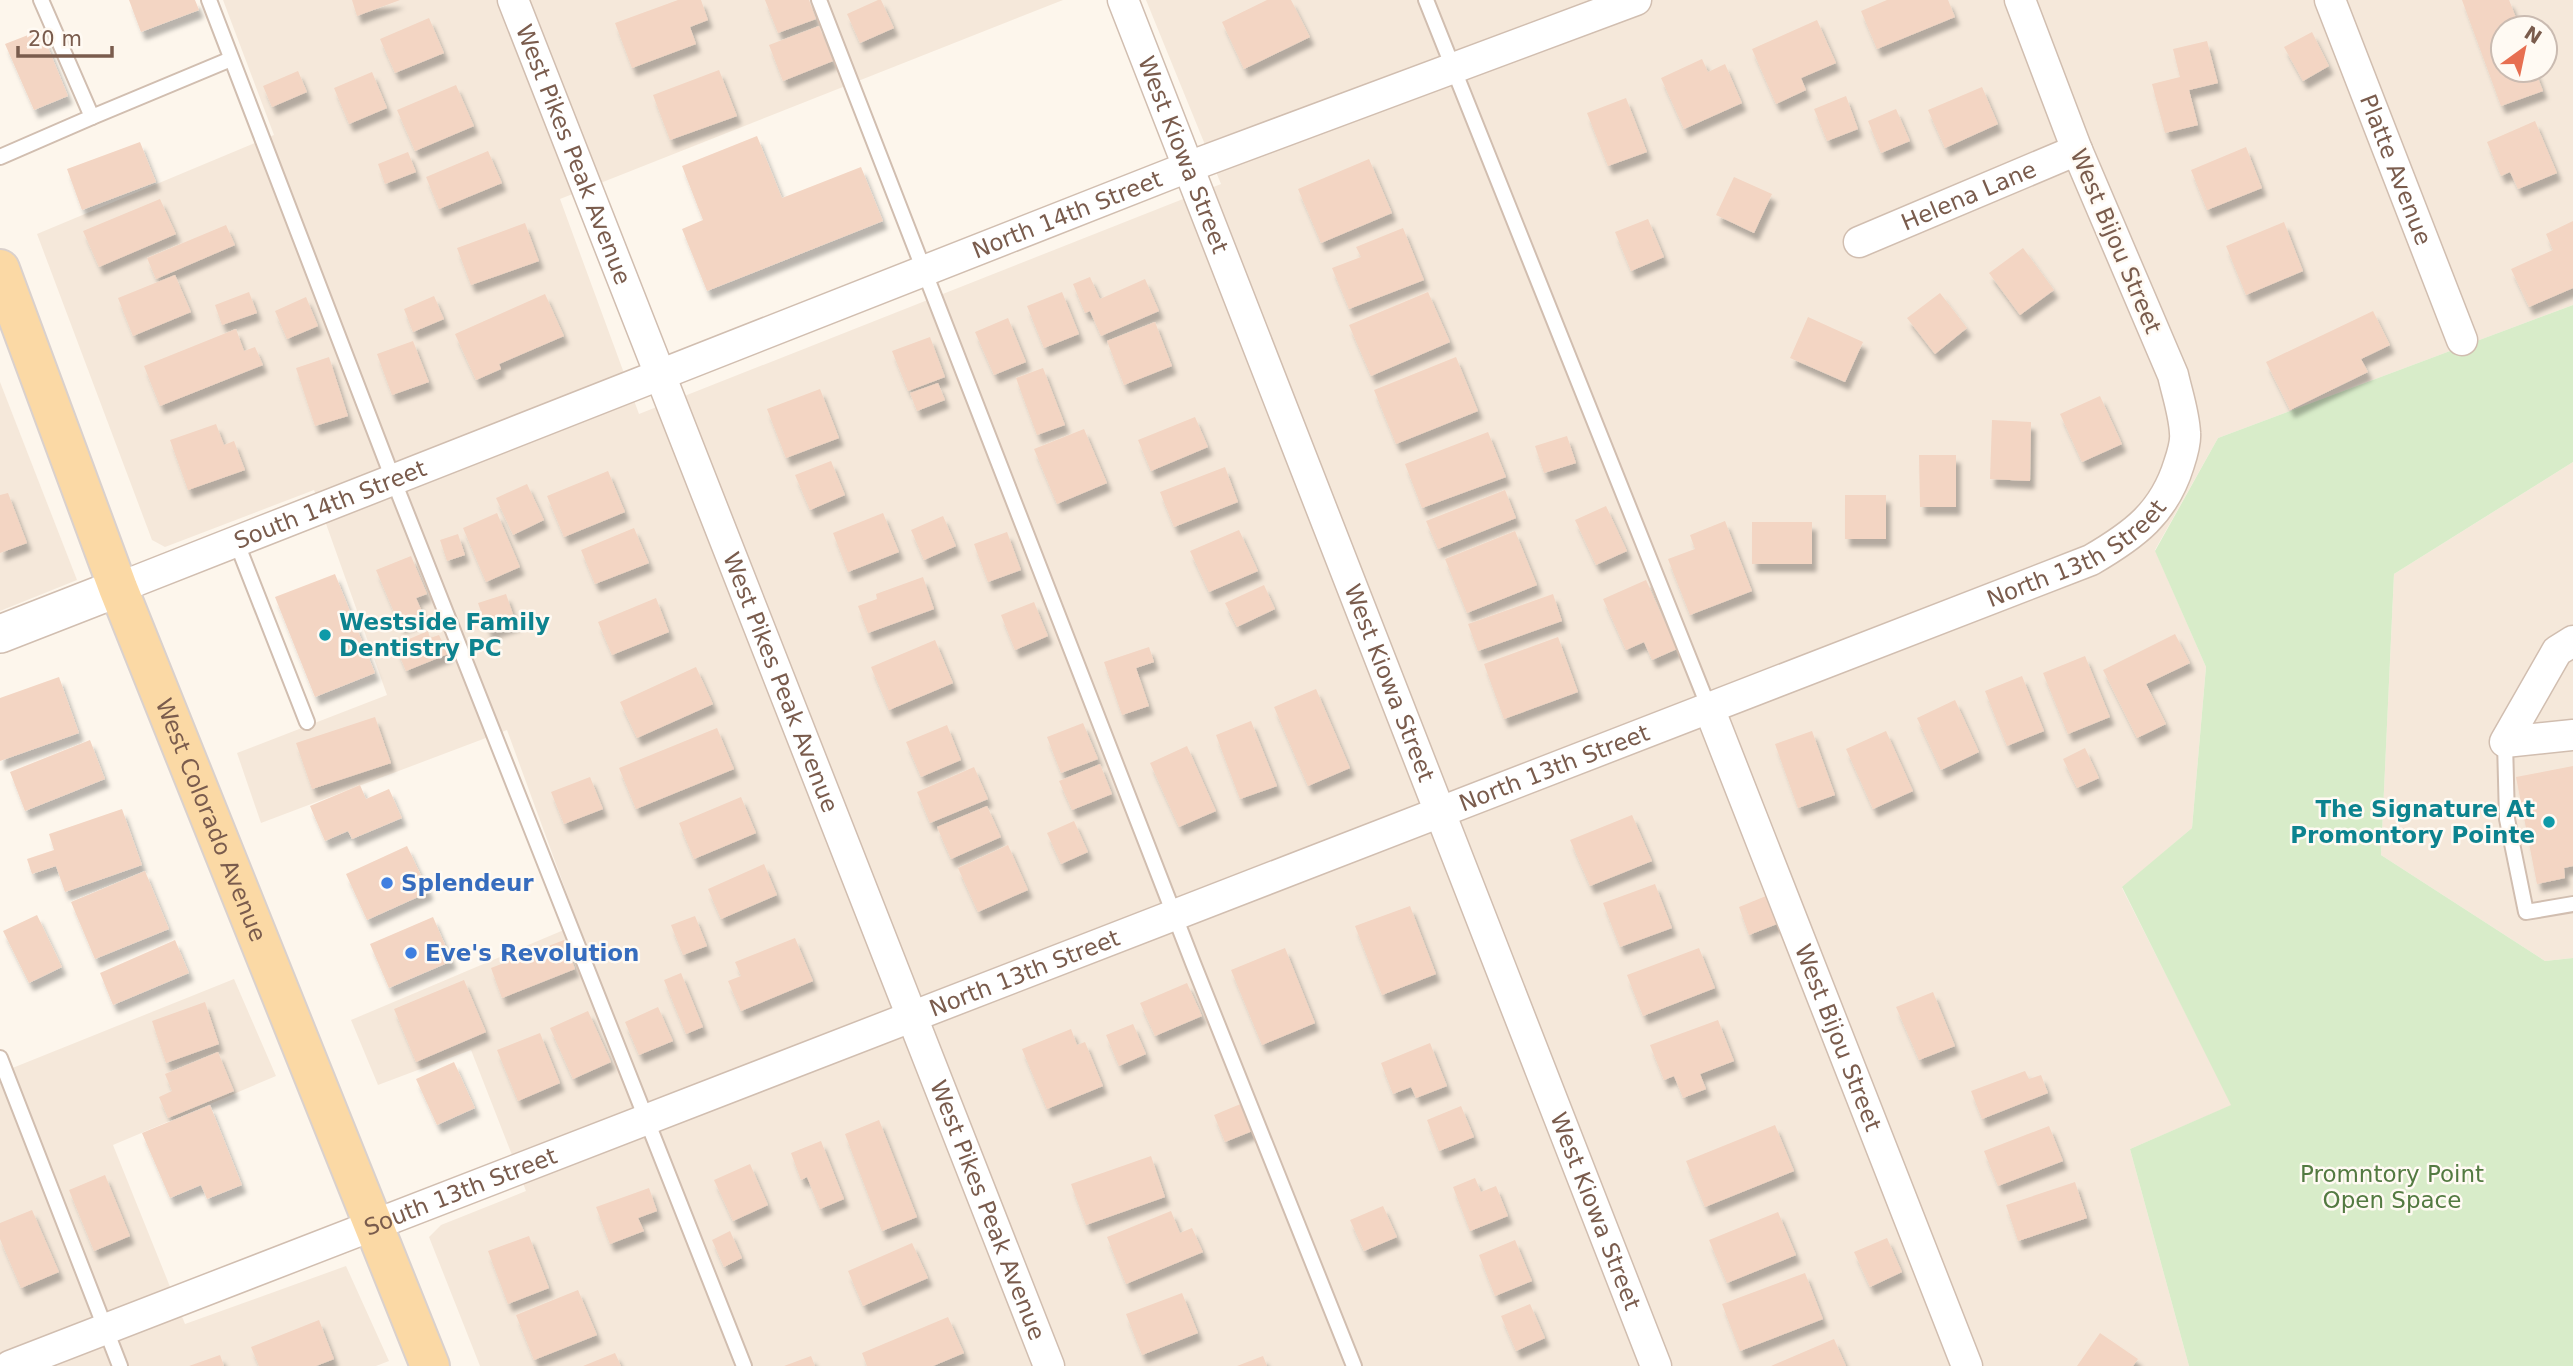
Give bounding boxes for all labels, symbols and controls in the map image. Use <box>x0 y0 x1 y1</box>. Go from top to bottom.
scale bar <box>18 14 112 58</box>
north arrow <box>2489 14 2559 84</box>
street label: West Pikes Peak Avenue <box>511 21 636 288</box>
text: N <box>2521 21 2546 48</box>
text: 20 m <box>28 27 82 51</box>
street label: West Kiowa Street <box>1133 52 1234 257</box>
street label: Platte Avenue <box>2355 91 2437 249</box>
street label: West Bijou Street <box>2065 145 2167 337</box>
street label: Helena Lane <box>1897 156 2040 236</box>
street label: North 14th Street <box>969 165 1166 264</box>
street label: South 14th Street <box>230 455 430 554</box>
street label: North 13th Street <box>1983 495 2171 612</box>
street label: West Pikes Peak Avenue <box>718 549 843 816</box>
street label: West Kiowa Street <box>1339 580 1440 785</box>
place label: Westside Family Dentistry PC <box>339 609 550 661</box>
marker: Westside Family Dentistry PC <box>317 627 333 643</box>
street label: West Colorado Avenue <box>151 695 271 945</box>
street label: North 13th Street <box>1455 719 1653 816</box>
place label: The Signature At Promontory Pointe <box>2290 796 2535 848</box>
marker: The Signature At Promontory Pointe <box>2541 814 2557 830</box>
place label: Splendeur <box>401 870 534 896</box>
marker: Splendeur <box>379 875 395 891</box>
street label: North 13th Street <box>926 924 1123 1022</box>
place label: Eve's Revolution <box>425 940 639 966</box>
street label: West Bijou Street <box>1790 940 1887 1135</box>
marker: Eve's Revolution <box>403 945 419 961</box>
street label: West Pikes Peak Avenue <box>925 1076 1051 1344</box>
street label: West Kiowa Street <box>1545 1109 1646 1313</box>
street label: South 13th Street <box>360 1143 560 1241</box>
park label: Promntory Point Open Space <box>2300 1161 2484 1213</box>

